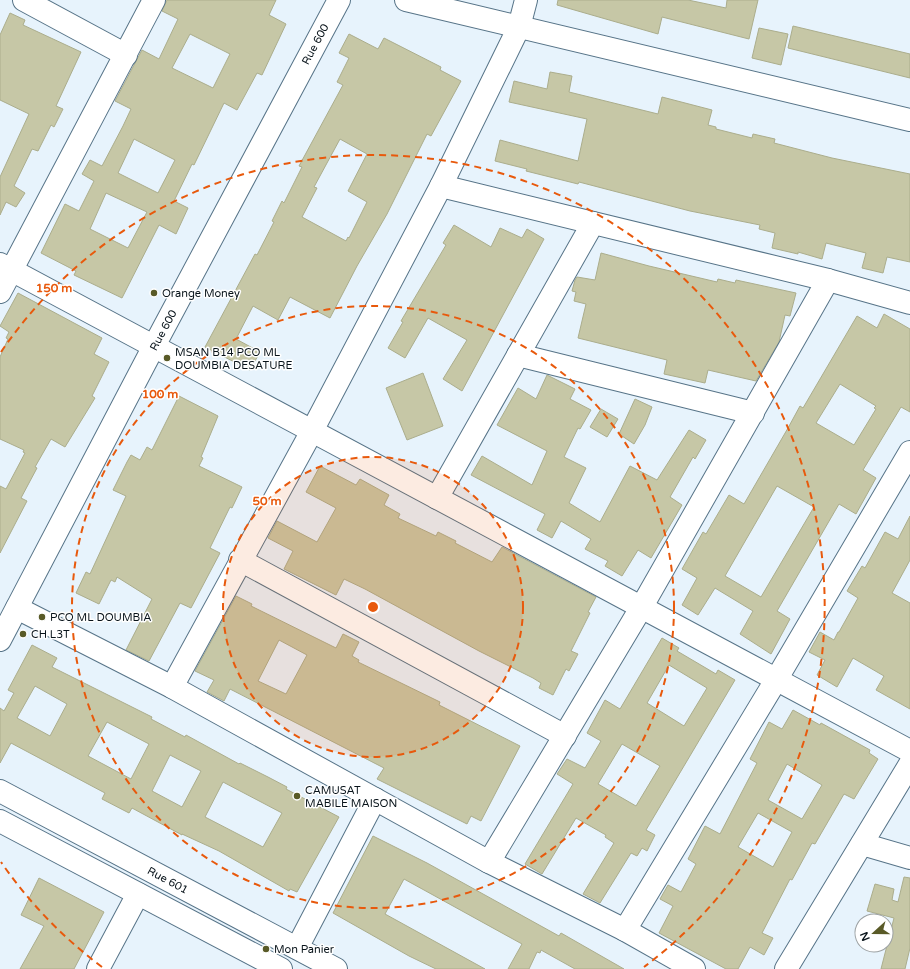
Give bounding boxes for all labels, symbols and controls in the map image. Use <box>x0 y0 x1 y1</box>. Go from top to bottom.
street label: Rue 600 <box>299 22 332 67</box>
text: 150 m <box>36 281 72 295</box>
place label: Orange Money <box>162 287 240 300</box>
marker: Orange Money <box>149 288 159 298</box>
street label: Rue 600 <box>147 308 180 353</box>
place label: MSAN B14 PCO ML DOUMBIA DESATURE <box>175 346 292 372</box>
marker: MSAN B14 PCO ML DOUMBIA DESATURE <box>162 353 172 363</box>
text: 100 m <box>142 387 178 401</box>
text: 50 m <box>252 494 282 508</box>
centre of rings <box>366 600 380 614</box>
place label: PCO ML DOUMBIA <box>50 611 152 624</box>
marker: PCO ML DOUMBIA <box>37 612 47 622</box>
place label: CH L3T <box>31 628 70 641</box>
marker: CH L3T <box>18 629 28 639</box>
place label: CAMUSAT MABILE MAISON <box>305 784 397 810</box>
marker: CAMUSAT MABILE MAISON <box>292 791 302 801</box>
street label: Rue 601 <box>145 864 190 897</box>
north arrow <box>854 913 894 953</box>
text: N <box>857 930 873 943</box>
place label: Mon Panier <box>274 943 335 956</box>
marker: Mon Panier <box>261 944 271 954</box>

